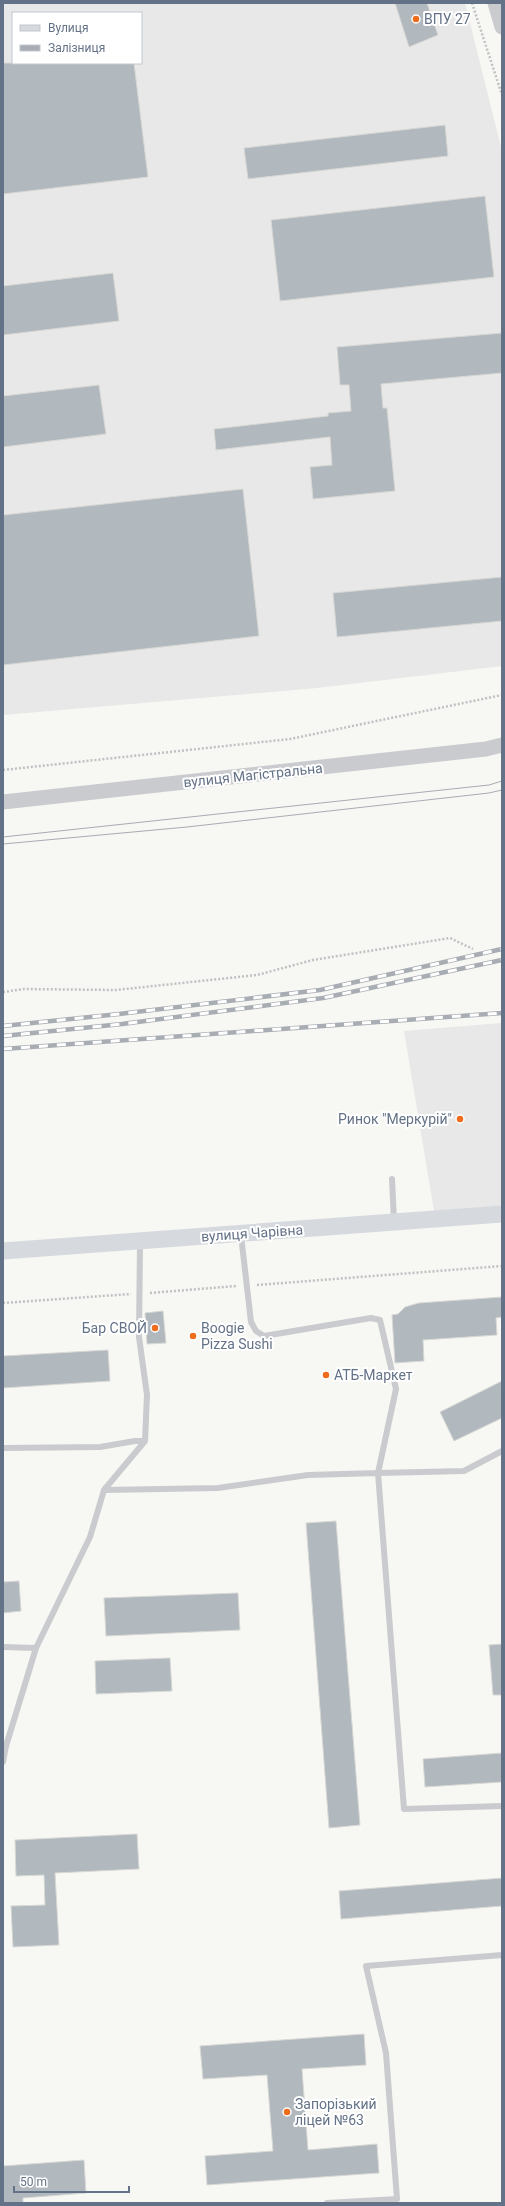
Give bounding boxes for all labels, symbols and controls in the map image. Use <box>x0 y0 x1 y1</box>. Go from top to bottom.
place label: ВПУ 27 <box>424 11 471 27</box>
legend <box>12 12 142 64</box>
marker: ВПУ 27 <box>411 14 421 24</box>
text: Вулиця <box>48 21 89 35</box>
text: Залізниця <box>48 41 105 55</box>
street label: вулиця Магістральна <box>183 760 323 790</box>
place label: Ринок "Меркурій" <box>338 1111 452 1127</box>
marker: Ринок "Меркурій" <box>455 1114 465 1124</box>
street label: вулиця Чарівна <box>200 1221 304 1245</box>
place label: Бар СВОЙ <box>82 1320 147 1336</box>
place label: Boogie Pizza Sushi <box>201 1320 273 1352</box>
marker: Бар СВОЙ <box>150 1323 160 1333</box>
marker: Boogie Pizza Sushi <box>188 1331 198 1341</box>
place label: АТБ-Маркет <box>334 1367 413 1383</box>
marker: АТБ-Маркет <box>321 1370 331 1380</box>
place label: Запорізький ліцей №63 <box>295 2096 377 2128</box>
marker: Запорізький ліцей №63 <box>282 2107 292 2117</box>
scale bar <box>14 2168 129 2194</box>
text: 50 m <box>20 2175 47 2189</box>

